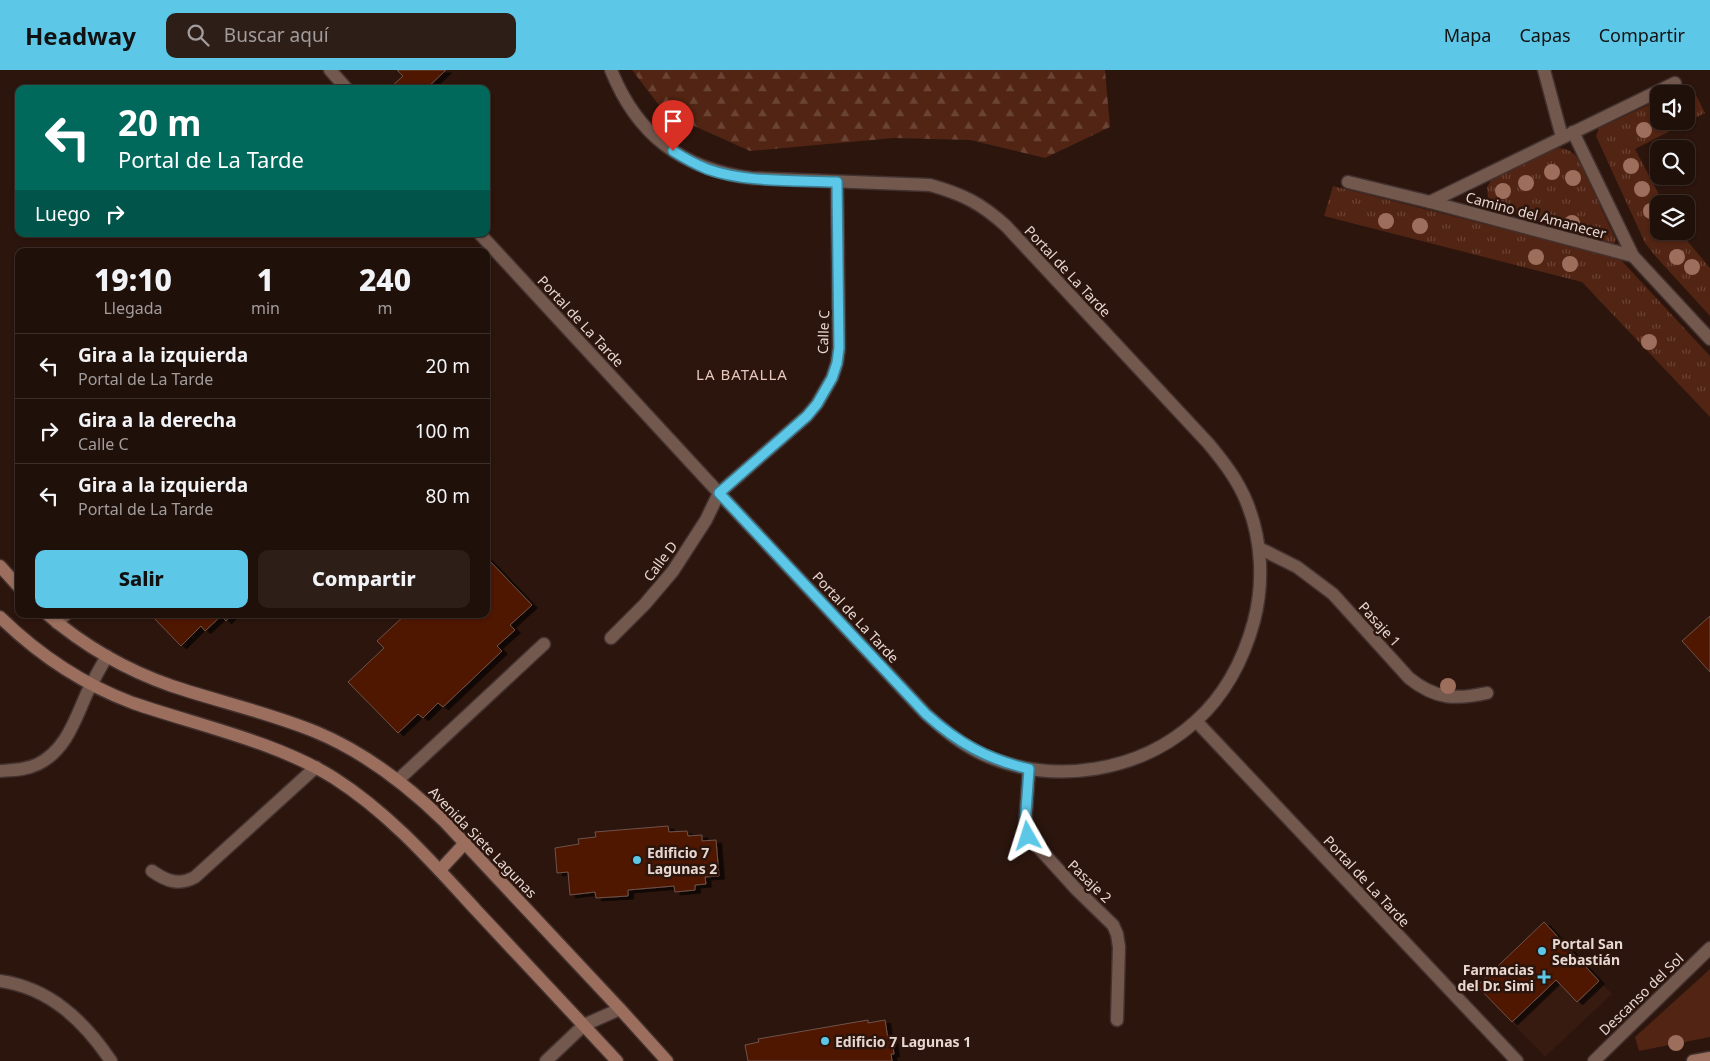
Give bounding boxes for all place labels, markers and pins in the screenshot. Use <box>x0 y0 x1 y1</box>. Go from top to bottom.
pin <box>652 100 694 151</box>
place label: Edificio 7 Lagunas 2 <box>647 843 717 878</box>
marker: Edificio 7 Lagunas 2 <box>631 854 643 866</box>
place label: Portal San Sebastián <box>1552 934 1623 969</box>
marker: Portal San Sebastián <box>1536 945 1548 957</box>
place label: Farmacias del Dr. Simi <box>1457 960 1534 995</box>
marker: Farmacias del Dr. Simi <box>1538 971 1550 983</box>
place label: Edificio 7 Lagunas 1 <box>835 1032 971 1051</box>
marker: Edificio 7 Lagunas 1 <box>819 1035 831 1047</box>

